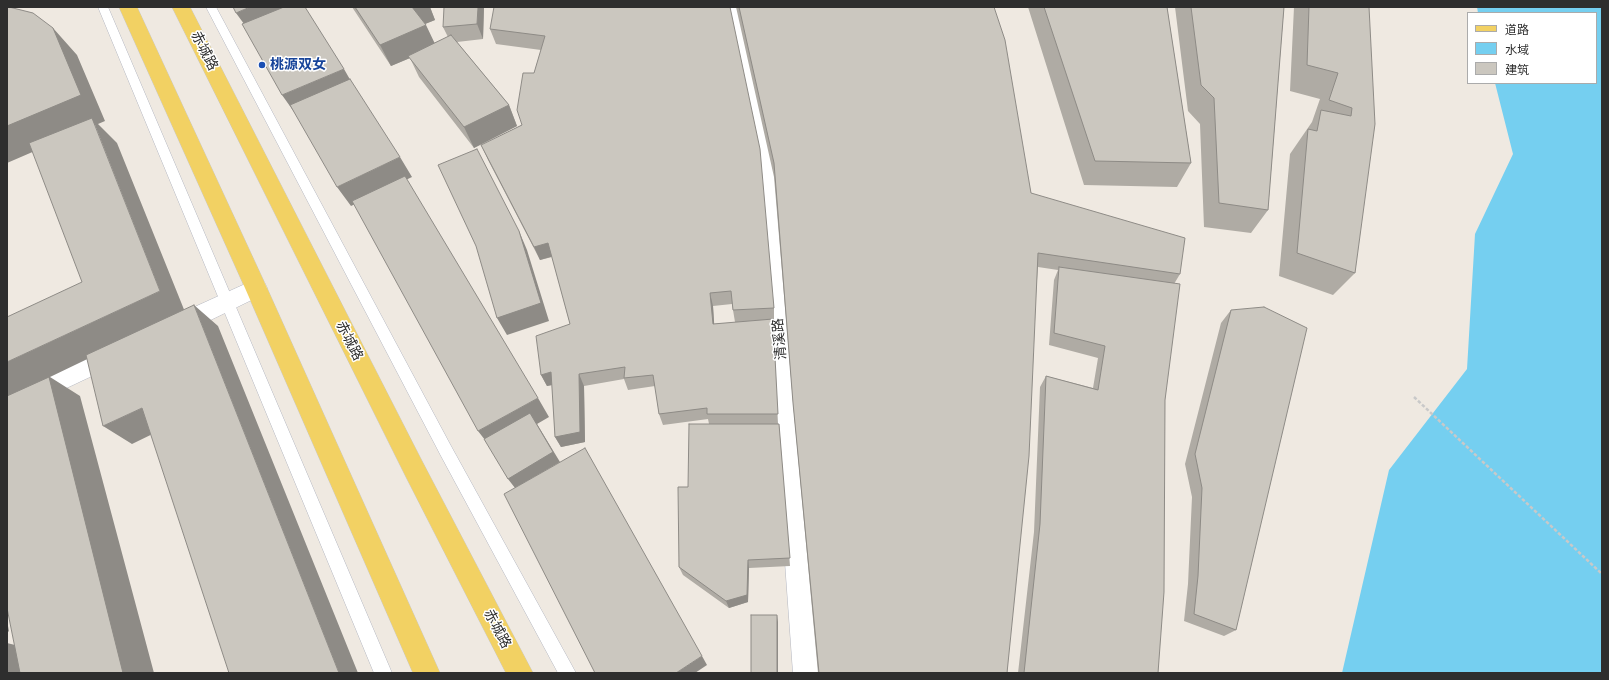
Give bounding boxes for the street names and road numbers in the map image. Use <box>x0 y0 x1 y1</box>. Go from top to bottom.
street label: 赤城路 <box>187 28 221 74</box>
street label: 清溪路 <box>770 317 790 361</box>
street label: 赤城路 <box>332 318 366 364</box>
street label: 赤城路 <box>480 607 514 651</box>

